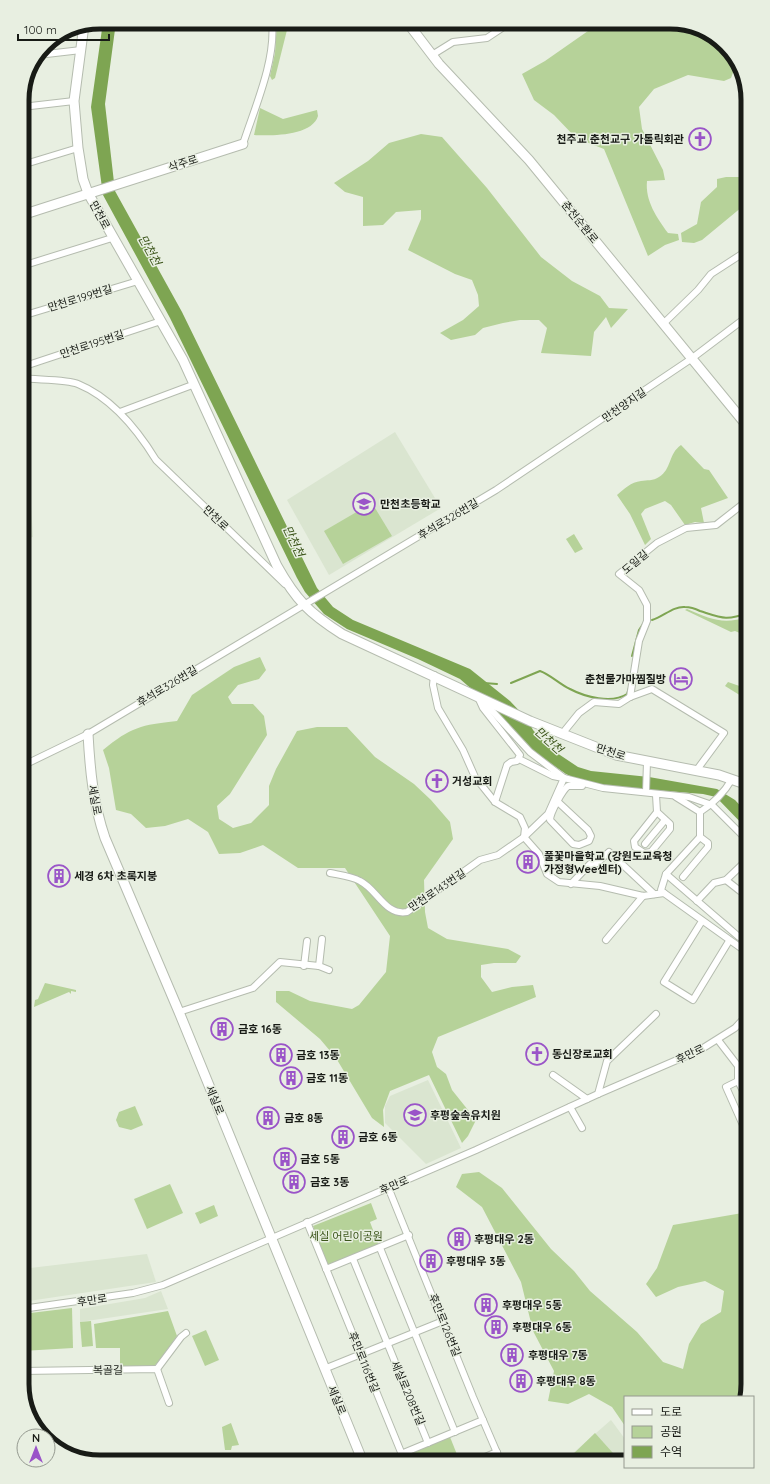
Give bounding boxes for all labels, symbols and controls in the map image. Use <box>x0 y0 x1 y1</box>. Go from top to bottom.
scale bar <box>18 16 109 42</box>
text: 100 m <box>24 22 57 37</box>
church icon: 천주교 춘천교구 가톨릭회관 <box>687 126 713 152</box>
place label: 천주교 춘천교구 가톨릭회관 <box>556 132 684 146</box>
street label: 삭주로 <box>166 152 200 174</box>
street label: 만천로 <box>87 198 113 232</box>
street label: 춘천순환로 <box>559 198 601 246</box>
water label: 만천천 <box>135 232 166 270</box>
street label: 만천로199번길 <box>46 282 114 314</box>
street label: 만천로195번길 <box>58 327 126 361</box>
street label: 만천양지길 <box>599 385 649 425</box>
school or university icon: 만천초등학교 <box>351 491 377 517</box>
street label: 후석로326번길 <box>415 495 481 543</box>
place label: 만천초등학교 <box>380 497 441 511</box>
street label: 만천로 <box>200 502 232 534</box>
water label: 만천천 <box>280 523 309 561</box>
street label: 도일길 <box>619 547 651 577</box>
street label: 후석로326번길 <box>134 662 200 710</box>
hotel icon: 춘천물가마찜질방 <box>668 666 694 692</box>
place label: 춘천물가마찜질방 <box>585 672 666 686</box>
water label: 만천천 <box>532 723 568 758</box>
street label: 만천로 <box>594 741 628 763</box>
church icon: 거성교회 <box>424 768 450 794</box>
place label: 거성교회 <box>452 774 492 788</box>
street label: 세실로 <box>85 784 105 816</box>
building icon: 풀꽃마을학교 (강원도교육청 가정형Wee센터) <box>515 849 541 875</box>
place label: 풀꽃마을학교 (강원도교육청 가정형Wee센터) <box>544 849 672 876</box>
building icon: 세경 6차 초록지붕 <box>46 863 72 889</box>
street label: 만천로143번길 <box>406 866 468 914</box>
place label: 세경 6차 초록지붕 <box>74 869 157 883</box>
building icon: 금호 16동 <box>209 1016 235 1042</box>
place label: 금호 16동 <box>238 1022 282 1036</box>
church icon: 동신장로교회 <box>524 1041 550 1067</box>
street label: 후만로 <box>673 1041 707 1067</box>
building icon: 금호 13동 <box>268 1042 294 1068</box>
place label: 동신장로교회 <box>552 1047 613 1061</box>
place label: 금호 13동 <box>296 1048 340 1062</box>
building icon: 금호 11동 <box>278 1065 304 1091</box>
place label: 금호 11동 <box>306 1071 348 1085</box>
street label: 세실로 <box>203 1083 227 1117</box>
school or university icon: 후평숲속유치원 <box>402 1102 428 1128</box>
building icon: 금호 8동 <box>255 1105 281 1131</box>
place label: 후평숲속유치원 <box>430 1108 501 1122</box>
place label: 금호 8동 <box>284 1111 323 1125</box>
building icon: 금호 6동 <box>330 1124 356 1150</box>
place label: 금호 6동 <box>358 1130 398 1144</box>
building icon: 금호 5동 <box>272 1146 298 1172</box>
place label: 금호 5동 <box>300 1152 340 1166</box>
building icon: 금호 3동 <box>281 1169 307 1195</box>
street label: 후만로 <box>377 1173 411 1197</box>
place label: 금호 3동 <box>310 1175 349 1189</box>
building icon: 후평대우 2동 <box>446 1226 472 1252</box>
park label: 세실 어린이공원 <box>309 1229 383 1243</box>
place label: 후평대우 2동 <box>474 1232 534 1246</box>
building icon: 후평대우 3동 <box>418 1248 444 1274</box>
place label: 후평대우 3동 <box>446 1254 506 1268</box>
street label: 후만로 <box>76 1291 108 1309</box>
street label: 후만로126번길 <box>426 1291 464 1359</box>
building icon: 후평대우 5동 <box>473 1292 499 1318</box>
place label: 후평대우 5동 <box>502 1298 562 1312</box>
building icon: 후평대우 6동 <box>483 1314 509 1340</box>
place label: 후평대우 6동 <box>512 1320 572 1334</box>
street label: 후만로116번길 <box>345 1329 383 1395</box>
building icon: 후평대우 7동 <box>499 1342 525 1368</box>
place label: 후평대우 7동 <box>528 1348 588 1362</box>
street label: 세실로208번길 <box>388 1358 428 1428</box>
street label: 복골길 <box>93 1363 123 1377</box>
building icon: 후평대우 8동 <box>508 1368 534 1394</box>
place label: 후평대우 8동 <box>536 1374 596 1388</box>
street label: 세실로 <box>325 1383 349 1417</box>
legend <box>624 1396 754 1468</box>
text: 도로 <box>660 1404 682 1419</box>
text: 공원 <box>660 1424 682 1439</box>
north arrow <box>16 1428 56 1468</box>
text: N <box>32 1431 40 1445</box>
text: 수역 <box>660 1444 682 1459</box>

